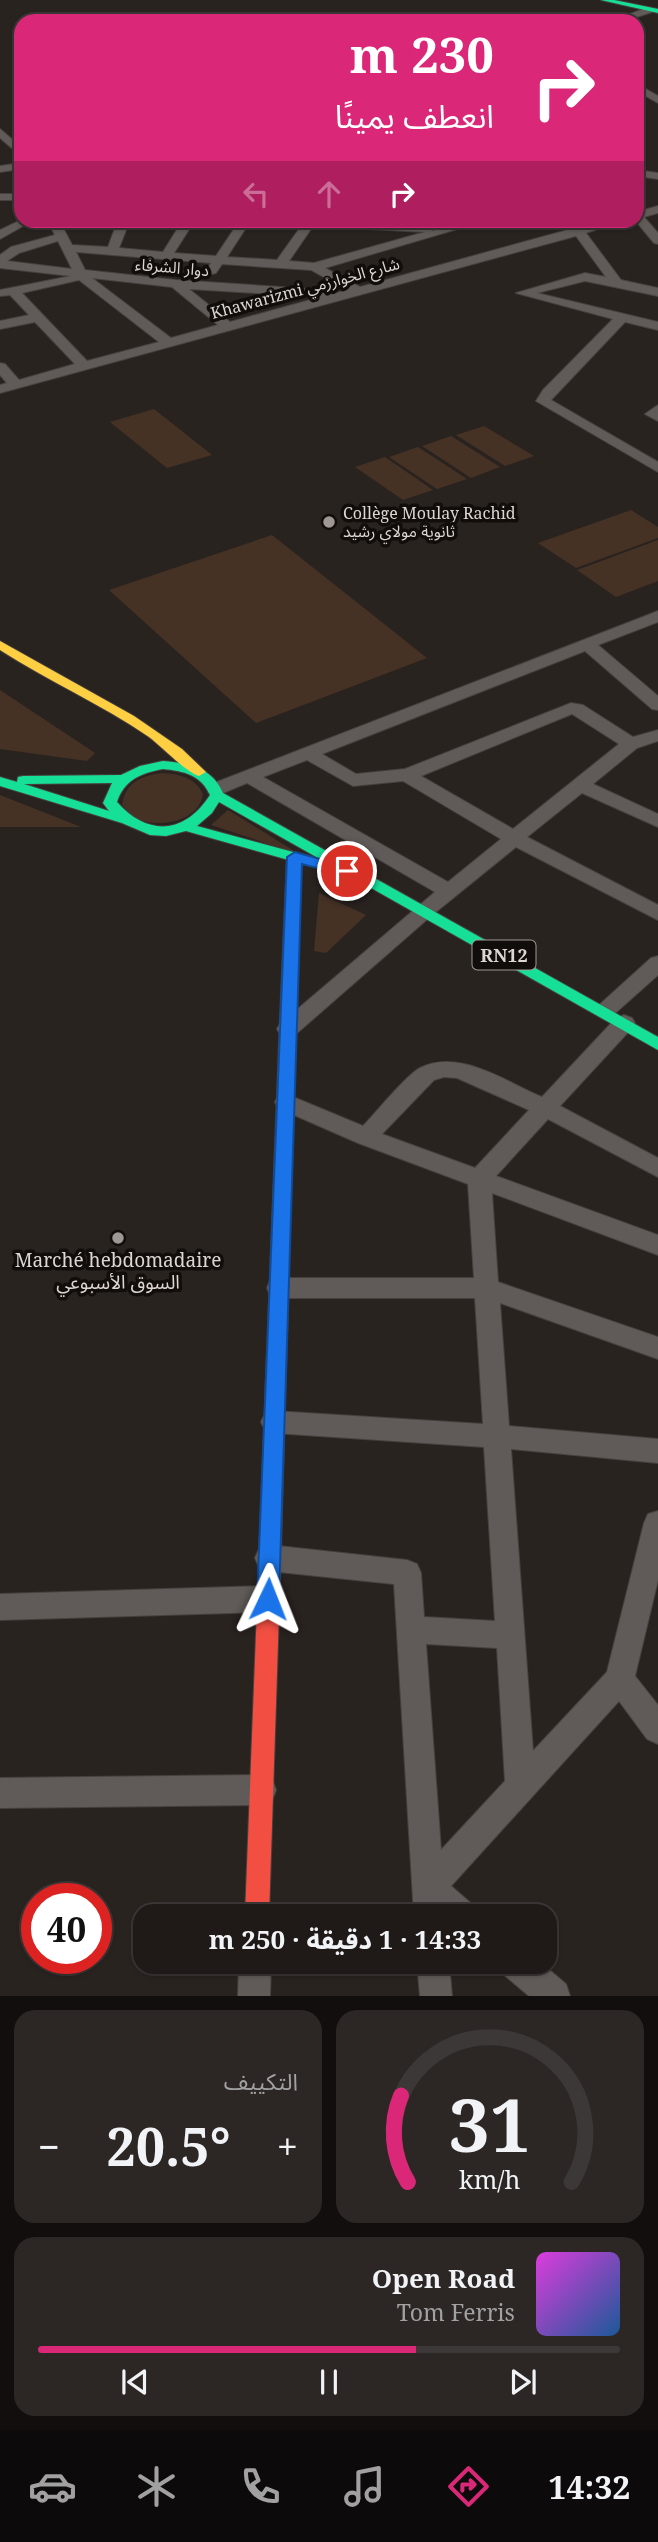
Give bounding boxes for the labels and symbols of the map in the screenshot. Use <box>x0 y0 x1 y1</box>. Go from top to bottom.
street label: Khawarizmi شارع الخوارزمي <box>208 252 402 326</box>
street label: دوار الشرفاء <box>134 253 210 281</box>
place label: Collège Moulay Rachid ثانوية مولاي رشيد <box>343 502 516 544</box>
marker: Collège Moulay Rachid ثانوية مولاي رشيد <box>321 514 337 530</box>
pin <box>317 841 377 901</box>
road number: RN12 <box>472 940 536 970</box>
marker: Marché hebdomadaire السوق الأسبوعي <box>110 1230 126 1246</box>
place label: Marché hebdomadaire السوق الأسبوعي <box>15 1247 221 1297</box>
position arrow <box>231 1562 305 1636</box>
speed limit sign: 40 <box>21 1883 112 1974</box>

